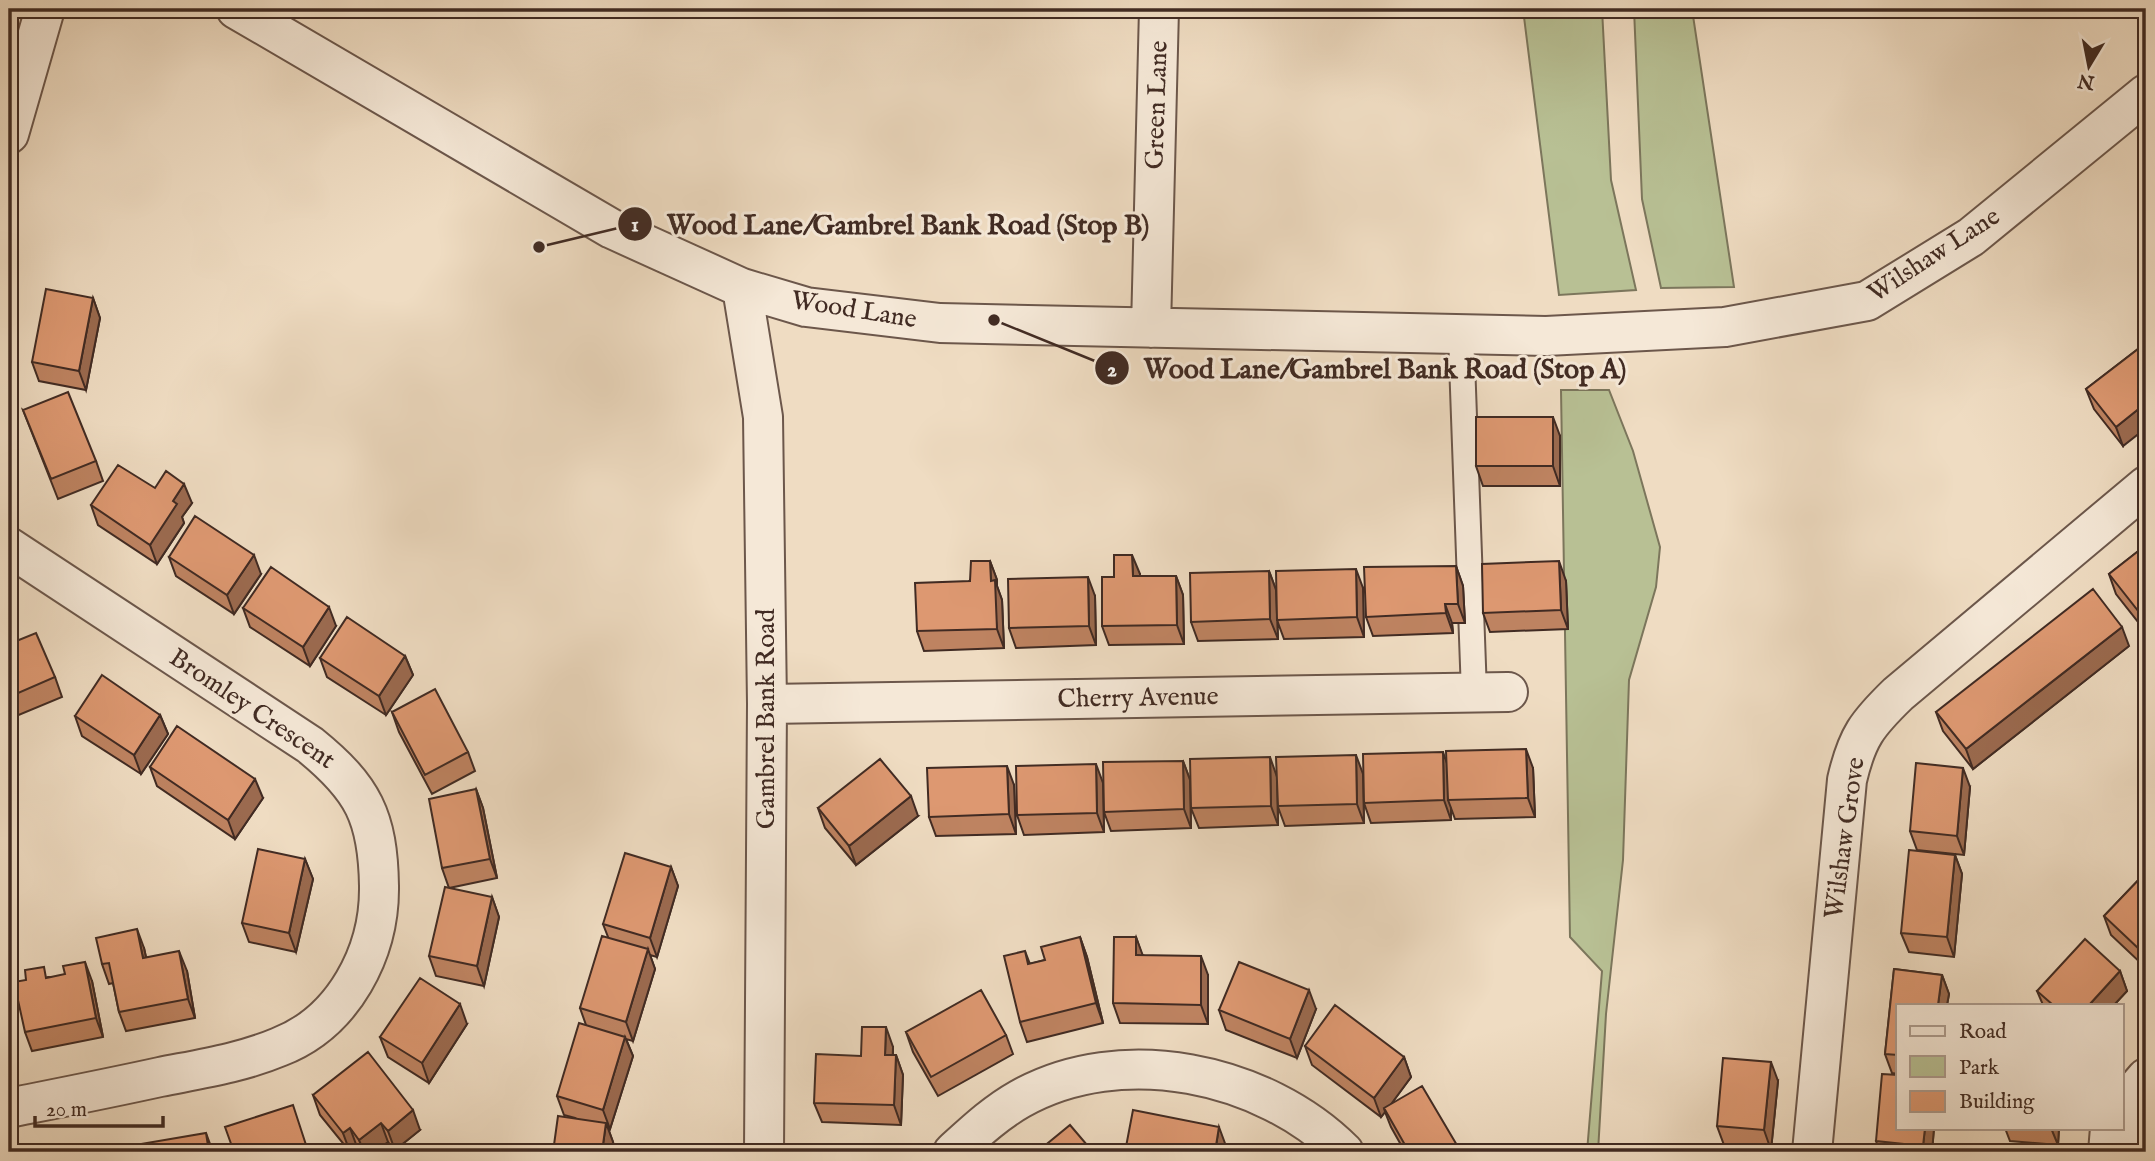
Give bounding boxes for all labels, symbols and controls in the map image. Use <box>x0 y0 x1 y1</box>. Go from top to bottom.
north arrow <box>2054 32 2124 102</box>
street label: Green Lane <box>1138 40 1176 170</box>
text: N <box>2076 67 2098 94</box>
callout: Wood Lane/Gambrel Bank Road (Stop B) <box>618 199 1163 248</box>
street label: Wilshaw Lane <box>1862 200 2006 310</box>
text: Wood Lane/Gambrel Bank Road (Stop B) <box>666 209 1149 244</box>
text: 1 <box>631 212 639 239</box>
street label: Wood Lane <box>789 284 919 336</box>
callout: Wood Lane/Gambrel Bank Road (Stop A) <box>1094 344 1640 393</box>
text: Wood Lane/Gambrel Bank Road (Stop A) <box>1143 353 1627 388</box>
text: 2 <box>1107 357 1117 384</box>
street label: Gambrel Bank Road <box>750 609 783 829</box>
street label: Bromley Crescent <box>163 641 341 777</box>
street label: Cherry Avenue <box>1057 680 1219 716</box>
street label: Wilshaw Grove <box>1817 755 1873 921</box>
legend <box>1896 1004 2124 1130</box>
text: Road <box>1959 1019 2007 1046</box>
text: Park <box>1959 1055 2000 1082</box>
scale bar <box>35 1084 163 1128</box>
text: Building <box>1959 1089 2035 1116</box>
text: 20 m <box>46 1097 87 1124</box>

